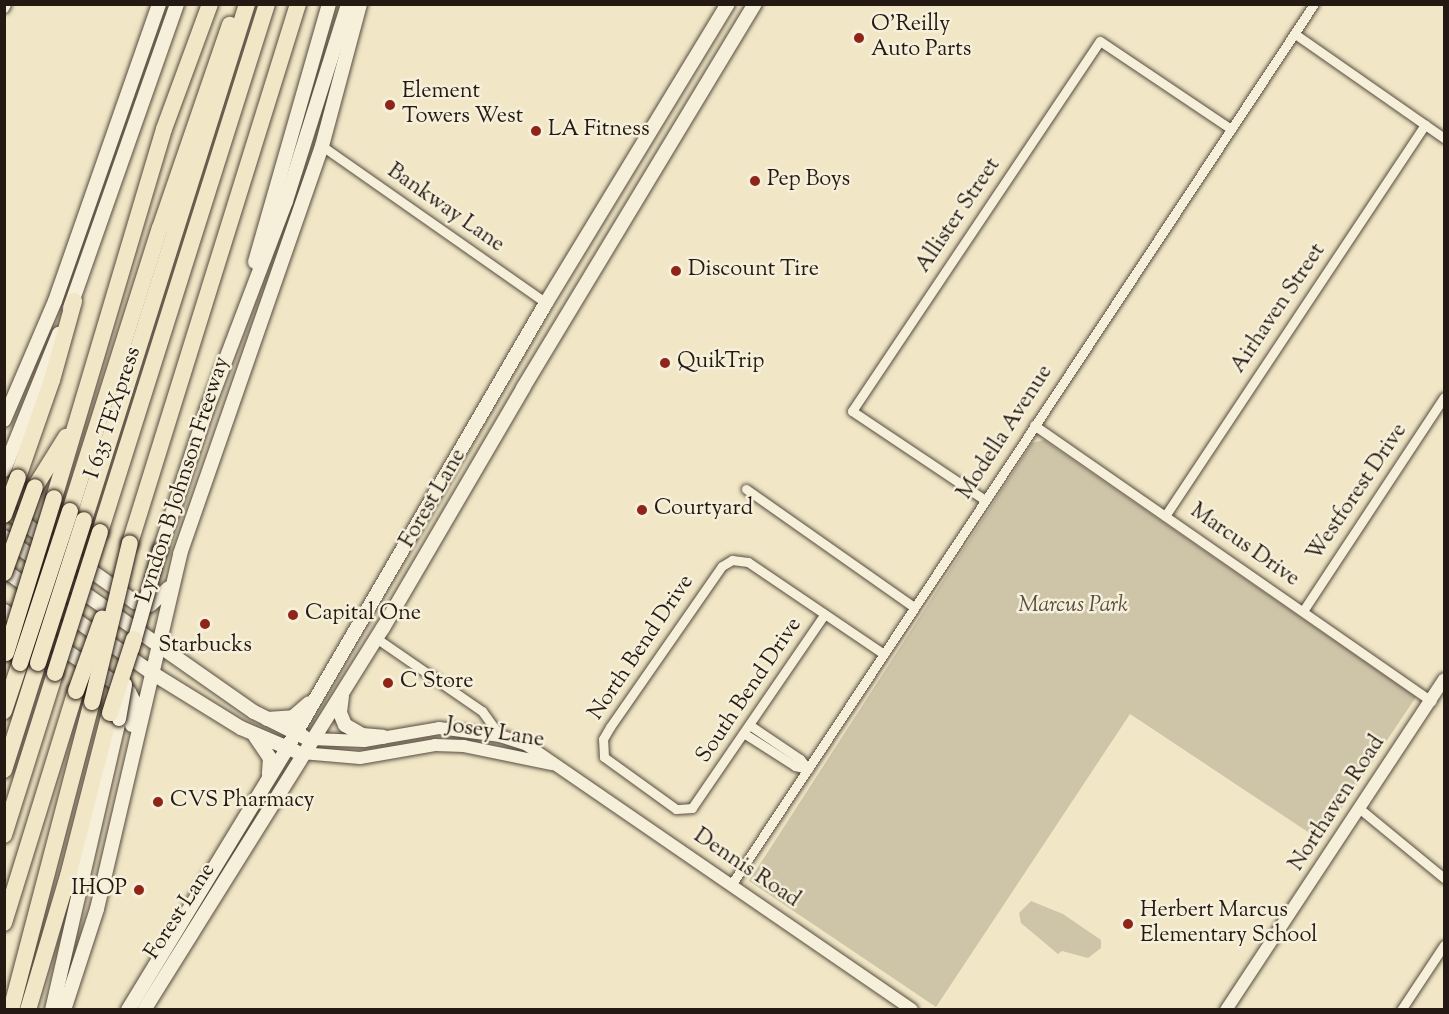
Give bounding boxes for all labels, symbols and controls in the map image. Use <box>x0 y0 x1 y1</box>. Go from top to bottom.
place label: O'Reilly Auto Parts <box>871 12 971 63</box>
marker: O'Reilly Auto Parts <box>852 31 866 45</box>
place label: Element Towers West <box>402 79 523 130</box>
marker: Element Towers West <box>383 98 397 112</box>
place label: LA Fitness <box>548 118 650 144</box>
marker: LA Fitness <box>529 124 543 138</box>
street label: Allister Street <box>911 154 1007 278</box>
street label: Bankway Lane <box>381 159 509 259</box>
place label: Pep Boys <box>767 168 850 194</box>
marker: Pep Boys <box>748 174 762 188</box>
street label: Airhaven Street <box>1226 239 1332 379</box>
place label: Discount Tire <box>688 258 819 284</box>
marker: Discount Tire <box>669 264 683 278</box>
street label: I 635 TEXpress <box>80 344 148 482</box>
place label: QuikTrip <box>677 350 765 376</box>
street label: Lyndon B Johnson Freeway <box>132 354 236 606</box>
marker: QuikTrip <box>658 356 672 370</box>
street label: Modella Avenue <box>953 361 1059 505</box>
street label: Westforest Drive <box>1302 419 1414 567</box>
street label: Forest Lane <box>395 445 473 553</box>
place label: Courtyard <box>654 497 753 523</box>
street label: Marcus Drive <box>1184 499 1304 593</box>
marker: Courtyard <box>635 503 649 517</box>
street label: North Bend Drive <box>584 570 700 726</box>
park label: Marcus Park <box>1018 594 1128 620</box>
place label: Capital One <box>305 602 421 628</box>
marker: Capital One <box>286 608 300 622</box>
street label: South Bend Drive <box>692 613 808 769</box>
marker: Starbucks <box>198 617 212 631</box>
place label: Starbucks <box>158 634 252 660</box>
place label: C Store <box>400 670 474 696</box>
marker: C Store <box>381 676 395 690</box>
street label: Josey Lane <box>444 713 546 755</box>
street label: Northaven Road <box>1284 731 1392 877</box>
place label: CVS Pharmacy <box>170 789 314 815</box>
marker: CVS Pharmacy <box>151 795 165 809</box>
street label: Dennis Road <box>688 824 804 914</box>
street label: Forest Lane <box>140 859 222 965</box>
place label: IHOP <box>71 877 127 903</box>
marker: IHOP <box>132 883 146 897</box>
place label: Herbert Marcus Elementary School <box>1140 898 1317 950</box>
marker: Herbert Marcus Elementary School <box>1121 917 1135 931</box>

